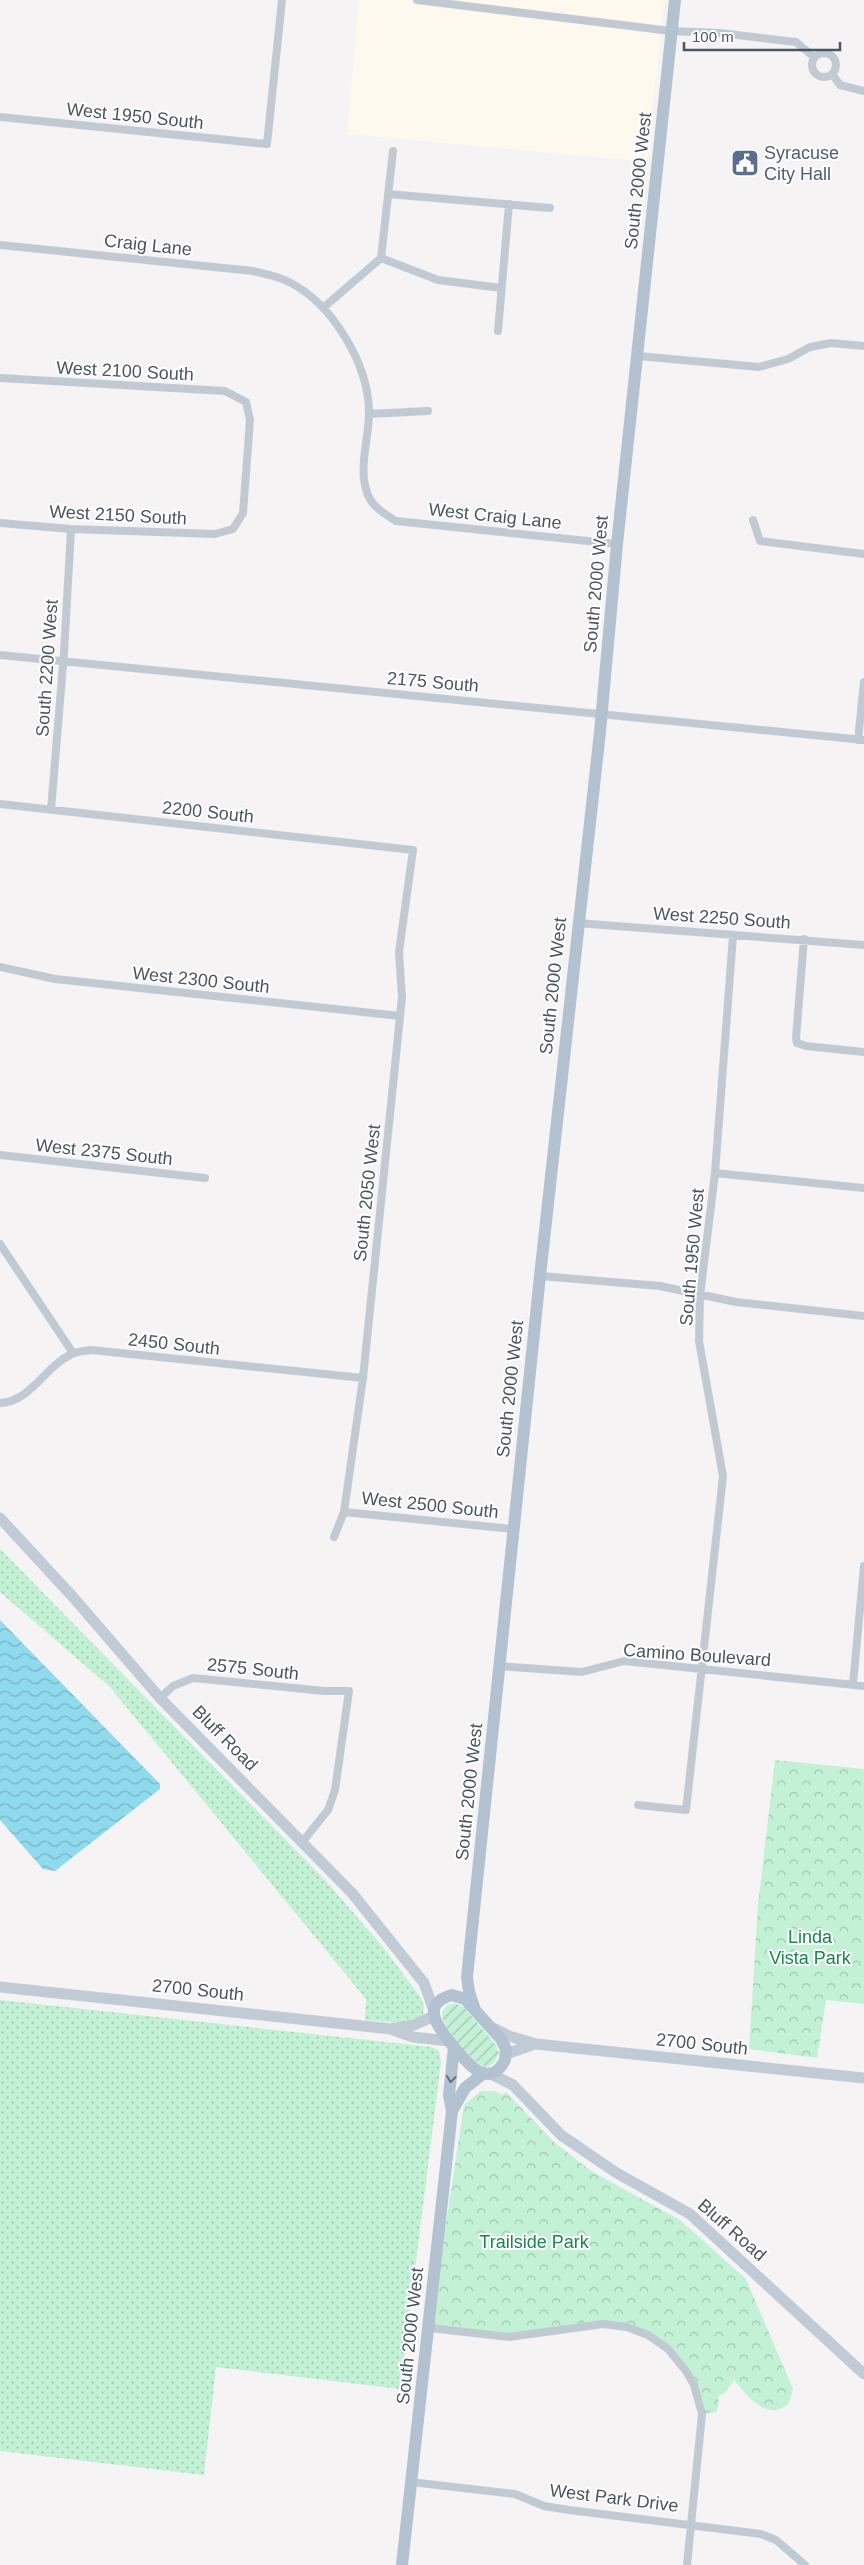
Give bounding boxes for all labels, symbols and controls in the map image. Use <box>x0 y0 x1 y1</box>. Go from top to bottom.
scale bar <box>684 20 840 52</box>
text: 100 m <box>692 28 734 45</box>
street label: West 1950 South <box>65 99 205 133</box>
street label: South 2000 West <box>621 111 655 251</box>
place label: Syracuse City Hall <box>764 143 839 184</box>
public building icon: Syracuse City Hall <box>730 148 760 178</box>
street label: Craig Lane <box>103 230 193 260</box>
street label: West 2100 South <box>56 357 194 385</box>
street label: West Craig Lane <box>427 499 563 533</box>
street label: West 2150 South <box>49 501 187 529</box>
street label: South 2000 West <box>580 515 612 653</box>
street label: South 2200 West <box>32 599 62 737</box>
street label: 2175 South <box>386 668 480 696</box>
street label: 2200 South <box>161 797 255 827</box>
street label: West 2250 South <box>653 903 791 933</box>
street label: South 2000 West <box>536 916 570 1056</box>
street label: West 2300 South <box>131 963 271 997</box>
street label: South 2050 West <box>350 1123 384 1263</box>
street label: West 2375 South <box>34 1135 174 1169</box>
street label: South 1950 West <box>676 1188 708 1326</box>
street label: South 2000 West <box>493 1319 527 1459</box>
street label: 2450 South <box>127 1329 221 1359</box>
street label: West 2500 South <box>360 1488 500 1522</box>
street label: Camino Boulevard <box>622 1640 772 1670</box>
street label: 2575 South <box>206 1654 300 1684</box>
street label: Bluff Road <box>188 1701 262 1775</box>
street label: South 2000 West <box>452 1722 486 1862</box>
park label: Linda Vista Park <box>769 1927 852 1968</box>
street label: 2700 South <box>151 1975 245 2005</box>
street label: 2700 South <box>655 2029 749 2059</box>
one-way arrow <box>446 2076 457 2084</box>
street label: Bluff Road <box>694 2195 770 2265</box>
park label: Trailside Park <box>479 2232 590 2252</box>
street label: South 2000 West <box>393 2266 427 2406</box>
street label: West Park Drive <box>548 2480 680 2516</box>

